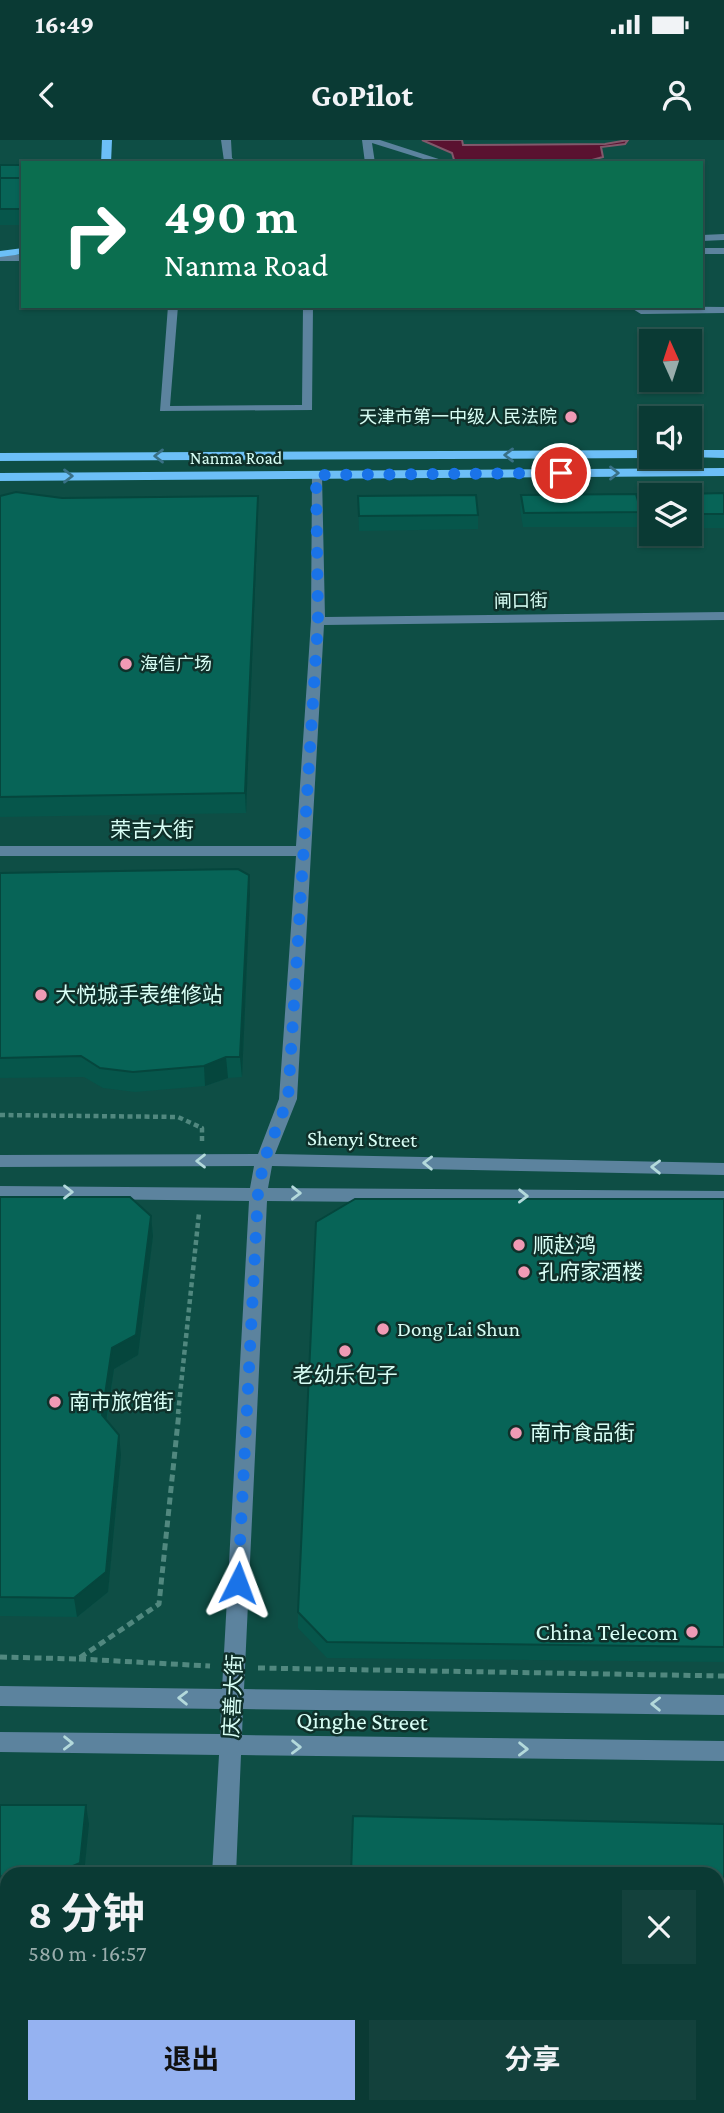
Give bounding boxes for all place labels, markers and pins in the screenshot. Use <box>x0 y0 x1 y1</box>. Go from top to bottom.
place label: 天津市第一中级人民法院 <box>359 407 557 427</box>
marker: 天津市第一中级人民法院 <box>563 409 579 425</box>
pin <box>531 443 591 503</box>
place label: 海信广场 <box>140 654 212 674</box>
marker: 海信广场 <box>118 656 134 672</box>
place label: 大悦城手表维修站 <box>55 983 223 1007</box>
marker: 大悦城手表维修站 <box>33 987 49 1003</box>
place label: 顺赵鸿 <box>533 1233 596 1257</box>
marker: 顺赵鸿 <box>511 1237 527 1253</box>
place label: 孔府家酒楼 <box>538 1260 643 1284</box>
marker: 孔府家酒楼 <box>516 1264 532 1280</box>
place label: Dong Lai Shun <box>397 1317 520 1341</box>
marker: Dong Lai Shun <box>375 1321 391 1337</box>
marker: 老幼乐包子 <box>337 1343 353 1359</box>
place label: 老幼乐包子 <box>293 1363 398 1387</box>
place label: 南市旅馆街 <box>69 1390 174 1414</box>
marker: 南市旅馆街 <box>47 1394 63 1410</box>
place label: 南市食品街 <box>530 1421 635 1445</box>
marker: 南市食品街 <box>508 1425 524 1441</box>
place label: China Telecom <box>536 1618 678 1645</box>
marker: China Telecom <box>684 1624 700 1640</box>

